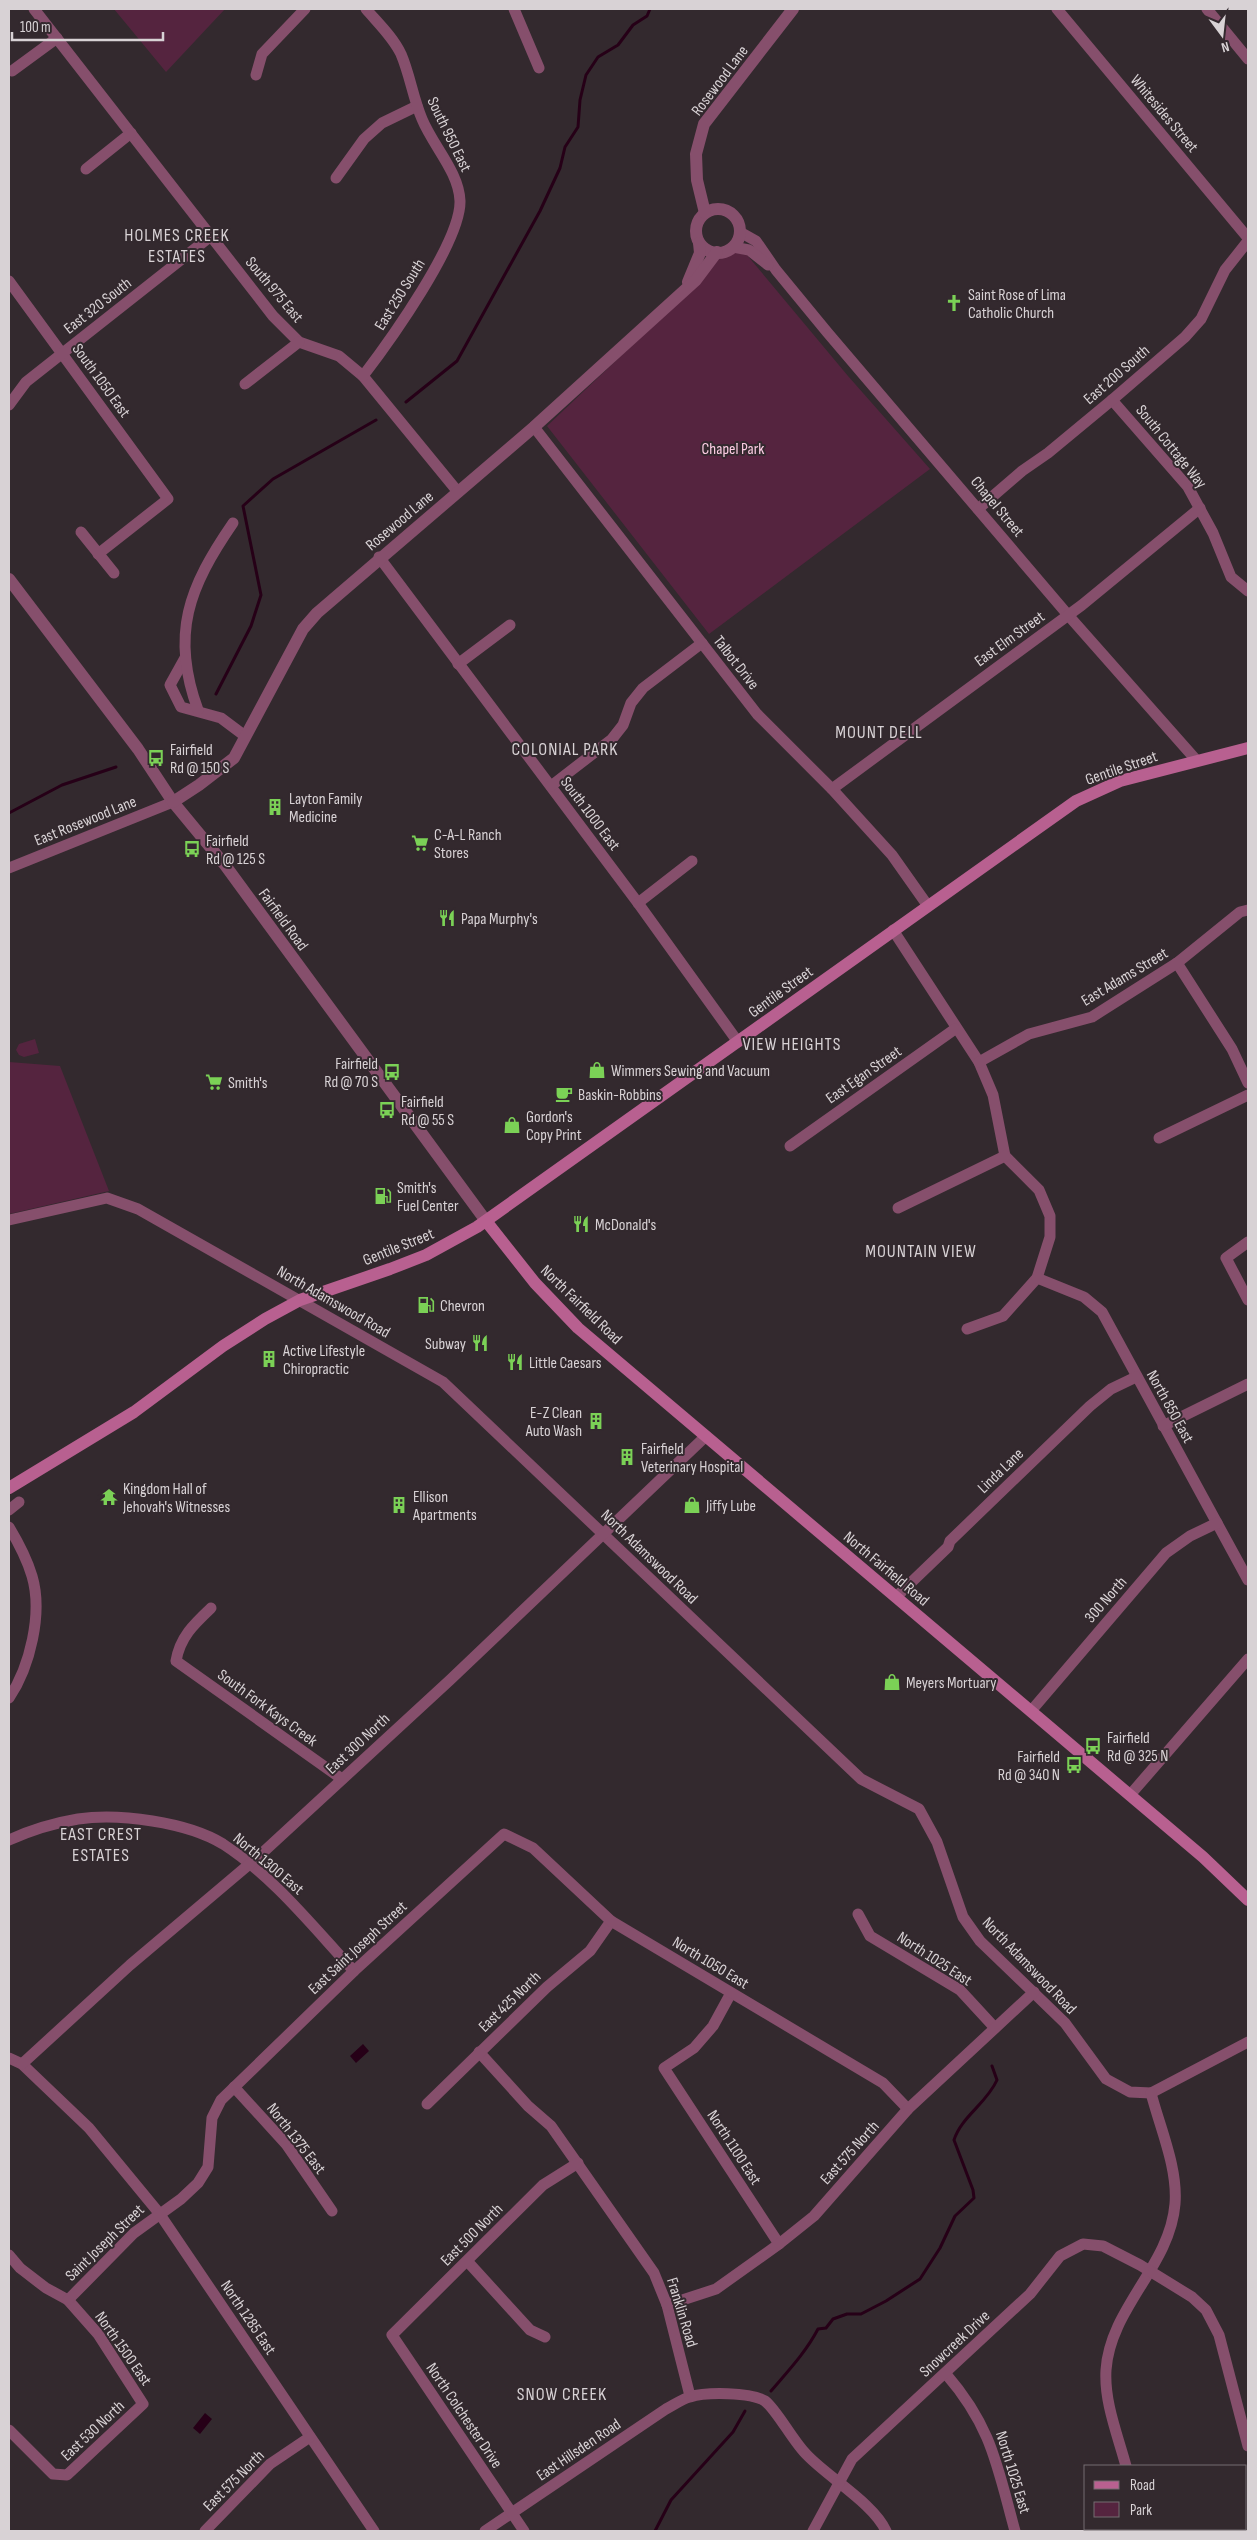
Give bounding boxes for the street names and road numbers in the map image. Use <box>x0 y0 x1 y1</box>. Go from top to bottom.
street label: Rosewood Lane <box>688 42 753 120</box>
street label: Whitesides Street <box>1126 71 1202 157</box>
street label: South 950 East <box>422 94 475 175</box>
street label: South 975 East <box>241 253 307 327</box>
street label: East 250 South <box>371 256 430 334</box>
street label: East 320 South <box>60 274 136 338</box>
street label: South 1050 East <box>68 340 134 422</box>
street label: East 200 South <box>1080 341 1154 409</box>
street label: South Cottage Way <box>1131 401 1210 493</box>
street label: Chapel Street <box>966 473 1028 541</box>
street label: Rosewood Lane <box>362 487 438 555</box>
street label: East Elm Street <box>971 607 1049 671</box>
street label: Talbot Drive <box>709 632 763 694</box>
street label: Gentile Street <box>1083 747 1160 790</box>
street label: South 1000 East <box>556 773 624 855</box>
street label: East Rosewood Lane <box>32 792 139 851</box>
street label: Fairfield Road <box>254 885 312 955</box>
street label: East Adams Street <box>1078 944 1172 1011</box>
street label: Gentile Street <box>745 962 817 1022</box>
street label: East Egan Street <box>822 1042 905 1108</box>
street label: Gentile Street <box>360 1224 437 1270</box>
street label: North Fairfield Road <box>536 1261 626 1349</box>
street label: North Adamswood Road <box>273 1262 393 1342</box>
street label: North 850 East <box>1142 1367 1197 1446</box>
street label: Linda Lane <box>974 1445 1028 1498</box>
street label: North Adamswood Road <box>597 1506 701 1608</box>
street label: North Fairfield Road <box>839 1528 933 1610</box>
street label: 300 North <box>1081 1573 1131 1627</box>
street label: South Fork Kays Creek <box>213 1666 321 1751</box>
street label: East 300 North <box>322 1710 394 1779</box>
street label: North 1300 East <box>229 1829 307 1899</box>
street label: East Saint Joseph Street <box>305 1897 411 1999</box>
street label: North Adamswood Road <box>978 1914 1080 2018</box>
street label: North 1025 East <box>893 1928 975 1991</box>
street label: North 1050 East <box>669 1933 752 1994</box>
street label: East 425 North <box>475 1968 545 2036</box>
street label: North 1375 East <box>262 2100 329 2178</box>
street label: North 1100 East <box>703 2107 765 2189</box>
street label: East 575 North <box>817 2117 884 2189</box>
street label: East 500 North <box>437 2200 507 2270</box>
street label: Saint Joseph Street <box>62 2201 148 2285</box>
street label: Franklin Road <box>662 2275 701 2350</box>
street label: North 1285 East <box>216 2277 280 2359</box>
street label: Snowcreek Drive <box>916 2307 994 2381</box>
street label: North 1500 East <box>90 2308 155 2390</box>
street label: North Colchester Drive <box>422 2360 506 2472</box>
street label: East 530 North <box>57 2397 129 2465</box>
street label: East Hillsden Road <box>533 2415 625 2485</box>
street label: North 1025 East <box>991 2429 1034 2516</box>
street label: East 575 North <box>200 2447 269 2516</box>

